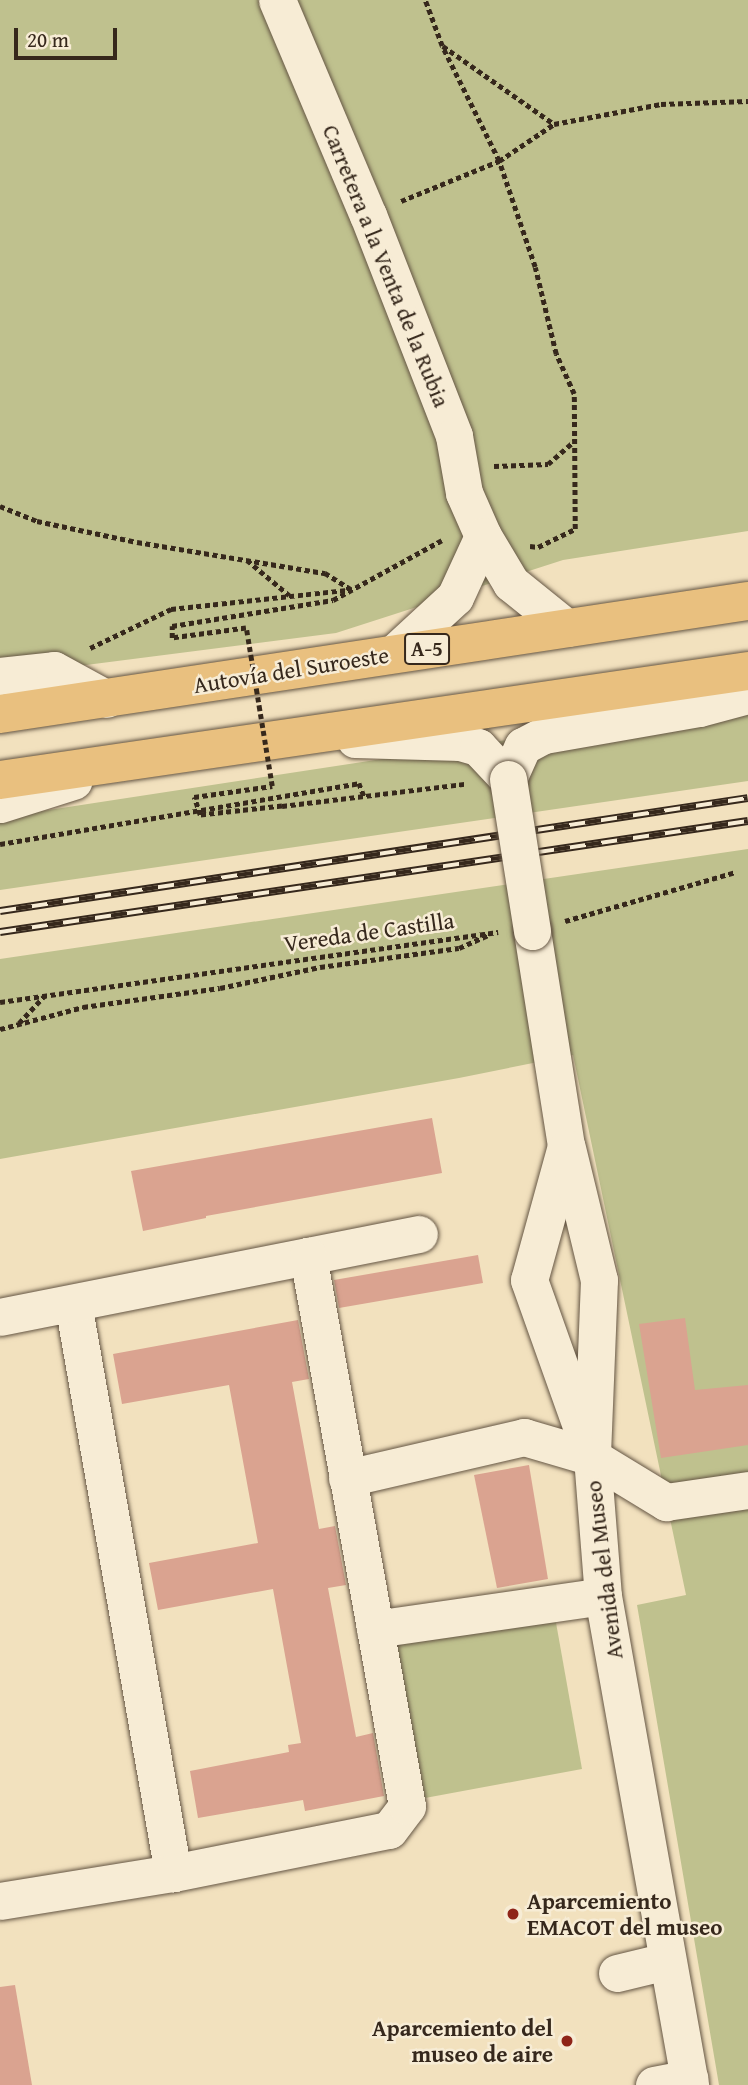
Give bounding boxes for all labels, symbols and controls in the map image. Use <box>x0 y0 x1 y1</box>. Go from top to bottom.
scale bar <box>18 14 121 58</box>
text: 20 m <box>27 24 69 55</box>
street label: Carretera a la Venta de la Rubia <box>317 121 455 411</box>
road number: A-5 <box>402 632 452 666</box>
street label: Autovía del Suroeste <box>191 641 391 699</box>
street label: Vereda de Castilla <box>282 906 456 958</box>
street label: Avenida del Museo <box>579 1479 629 1661</box>
place label: Aparcemiento EMACOT del museo <box>527 1887 723 1941</box>
marker: Aparcemiento EMACOT del museo <box>505 1906 521 1922</box>
place label: Aparcemiento del museo de aire <box>372 2014 553 2068</box>
marker: Aparcemiento del museo de aire <box>559 2033 575 2049</box>

